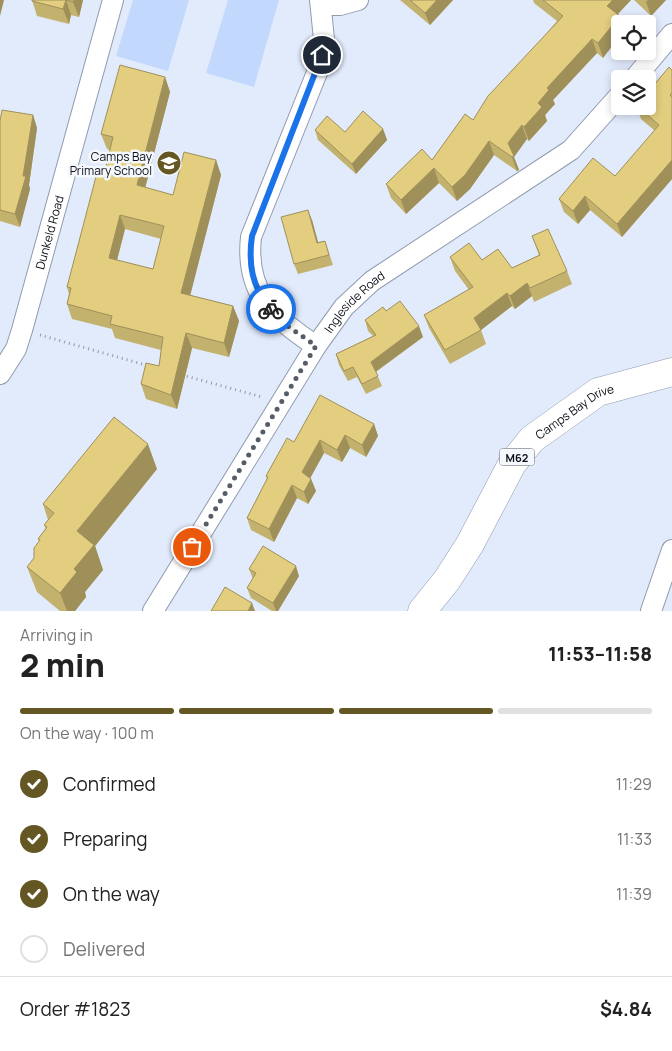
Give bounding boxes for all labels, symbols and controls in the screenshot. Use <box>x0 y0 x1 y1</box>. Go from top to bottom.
map controls <box>611 15 656 115</box>
button: locate <box>611 15 656 60</box>
pin <box>301 34 343 76</box>
icon: home <box>308 41 336 69</box>
button: layers <box>611 70 656 115</box>
place label: Camps Bay Primary School <box>70 148 153 179</box>
school or university icon: Camps Bay Primary School <box>156 150 182 176</box>
street label: Dunkeld Road <box>31 193 67 271</box>
street label: Ingleside Road <box>320 267 388 336</box>
courier <box>246 284 296 334</box>
icon: bike <box>257 295 285 323</box>
street label: Camps Bay Drive <box>531 380 616 443</box>
road number: M62 <box>500 448 534 466</box>
pin <box>171 526 213 568</box>
icon: bag <box>178 533 206 561</box>
text: Arriving in <box>20 624 93 646</box>
text: 11:53–11:58 <box>548 641 652 667</box>
text: 2 min <box>20 643 105 687</box>
text: On the way · 100 m <box>20 722 154 744</box>
icon: check <box>20 770 48 798</box>
text: Confirmed <box>63 771 156 797</box>
text: 11:29 <box>616 773 652 795</box>
icon: check <box>20 825 48 853</box>
text: Preparing <box>63 826 148 852</box>
text: 11:33 <box>617 828 652 850</box>
icon: check <box>20 880 48 908</box>
text: On the way <box>63 881 160 907</box>
text: 11:39 <box>616 883 652 905</box>
text: Delivered <box>63 936 145 962</box>
text: Order #1823 <box>20 996 131 1022</box>
text: $4.84 <box>600 996 652 1022</box>

